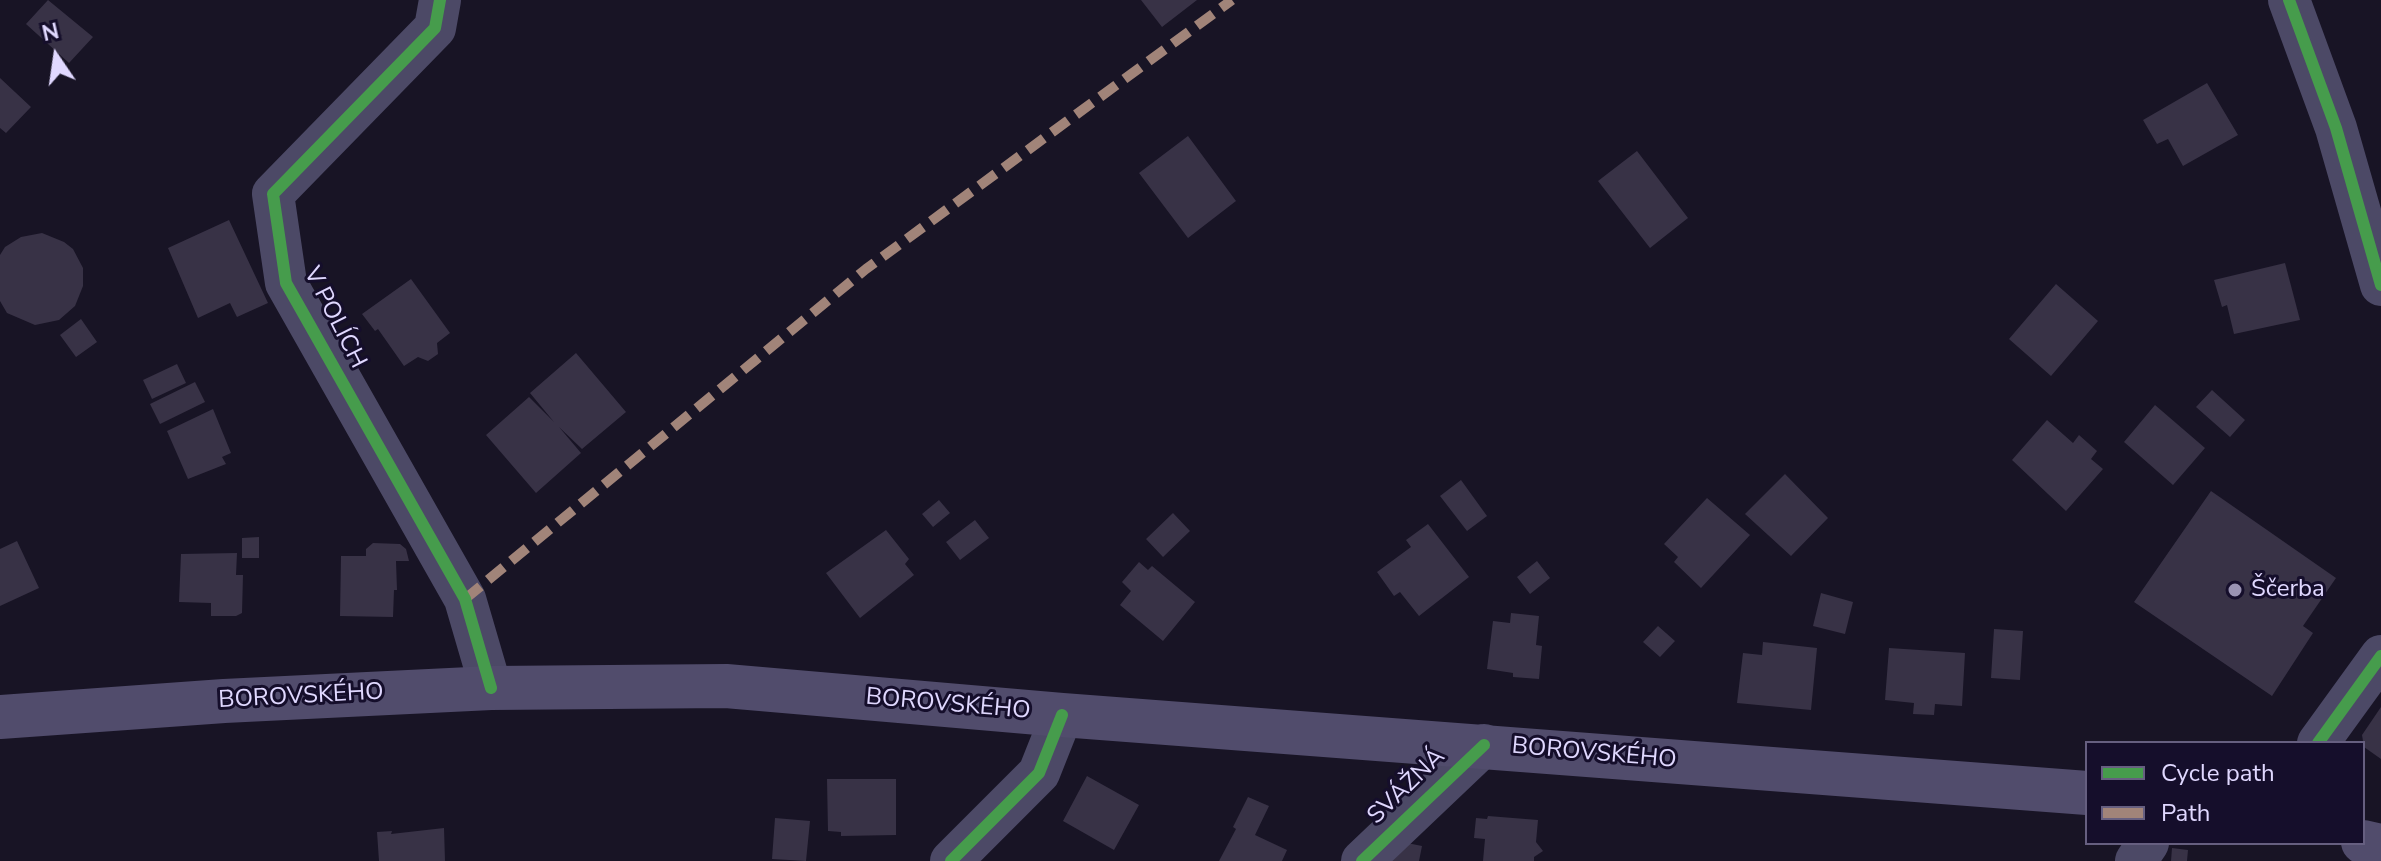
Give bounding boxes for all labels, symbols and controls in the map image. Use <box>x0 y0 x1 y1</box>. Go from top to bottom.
north arrow <box>16 16 96 96</box>
text: N <box>39 16 62 49</box>
street label: V POLÍCH <box>296 263 372 373</box>
place label: Ščerba <box>2251 576 2325 604</box>
marker: Ščerba <box>2226 581 2244 599</box>
street label: BOROVSKÉHO <box>218 678 384 716</box>
street label: BOROVSKÉHO <box>864 683 1032 727</box>
street label: BOROVSKÉHO <box>1510 732 1678 776</box>
legend <box>2085 741 2365 845</box>
street label: SVÁŽNÁ <box>1362 743 1452 831</box>
text: Cycle path <box>2161 757 2275 789</box>
text: Path <box>2161 797 2210 829</box>

